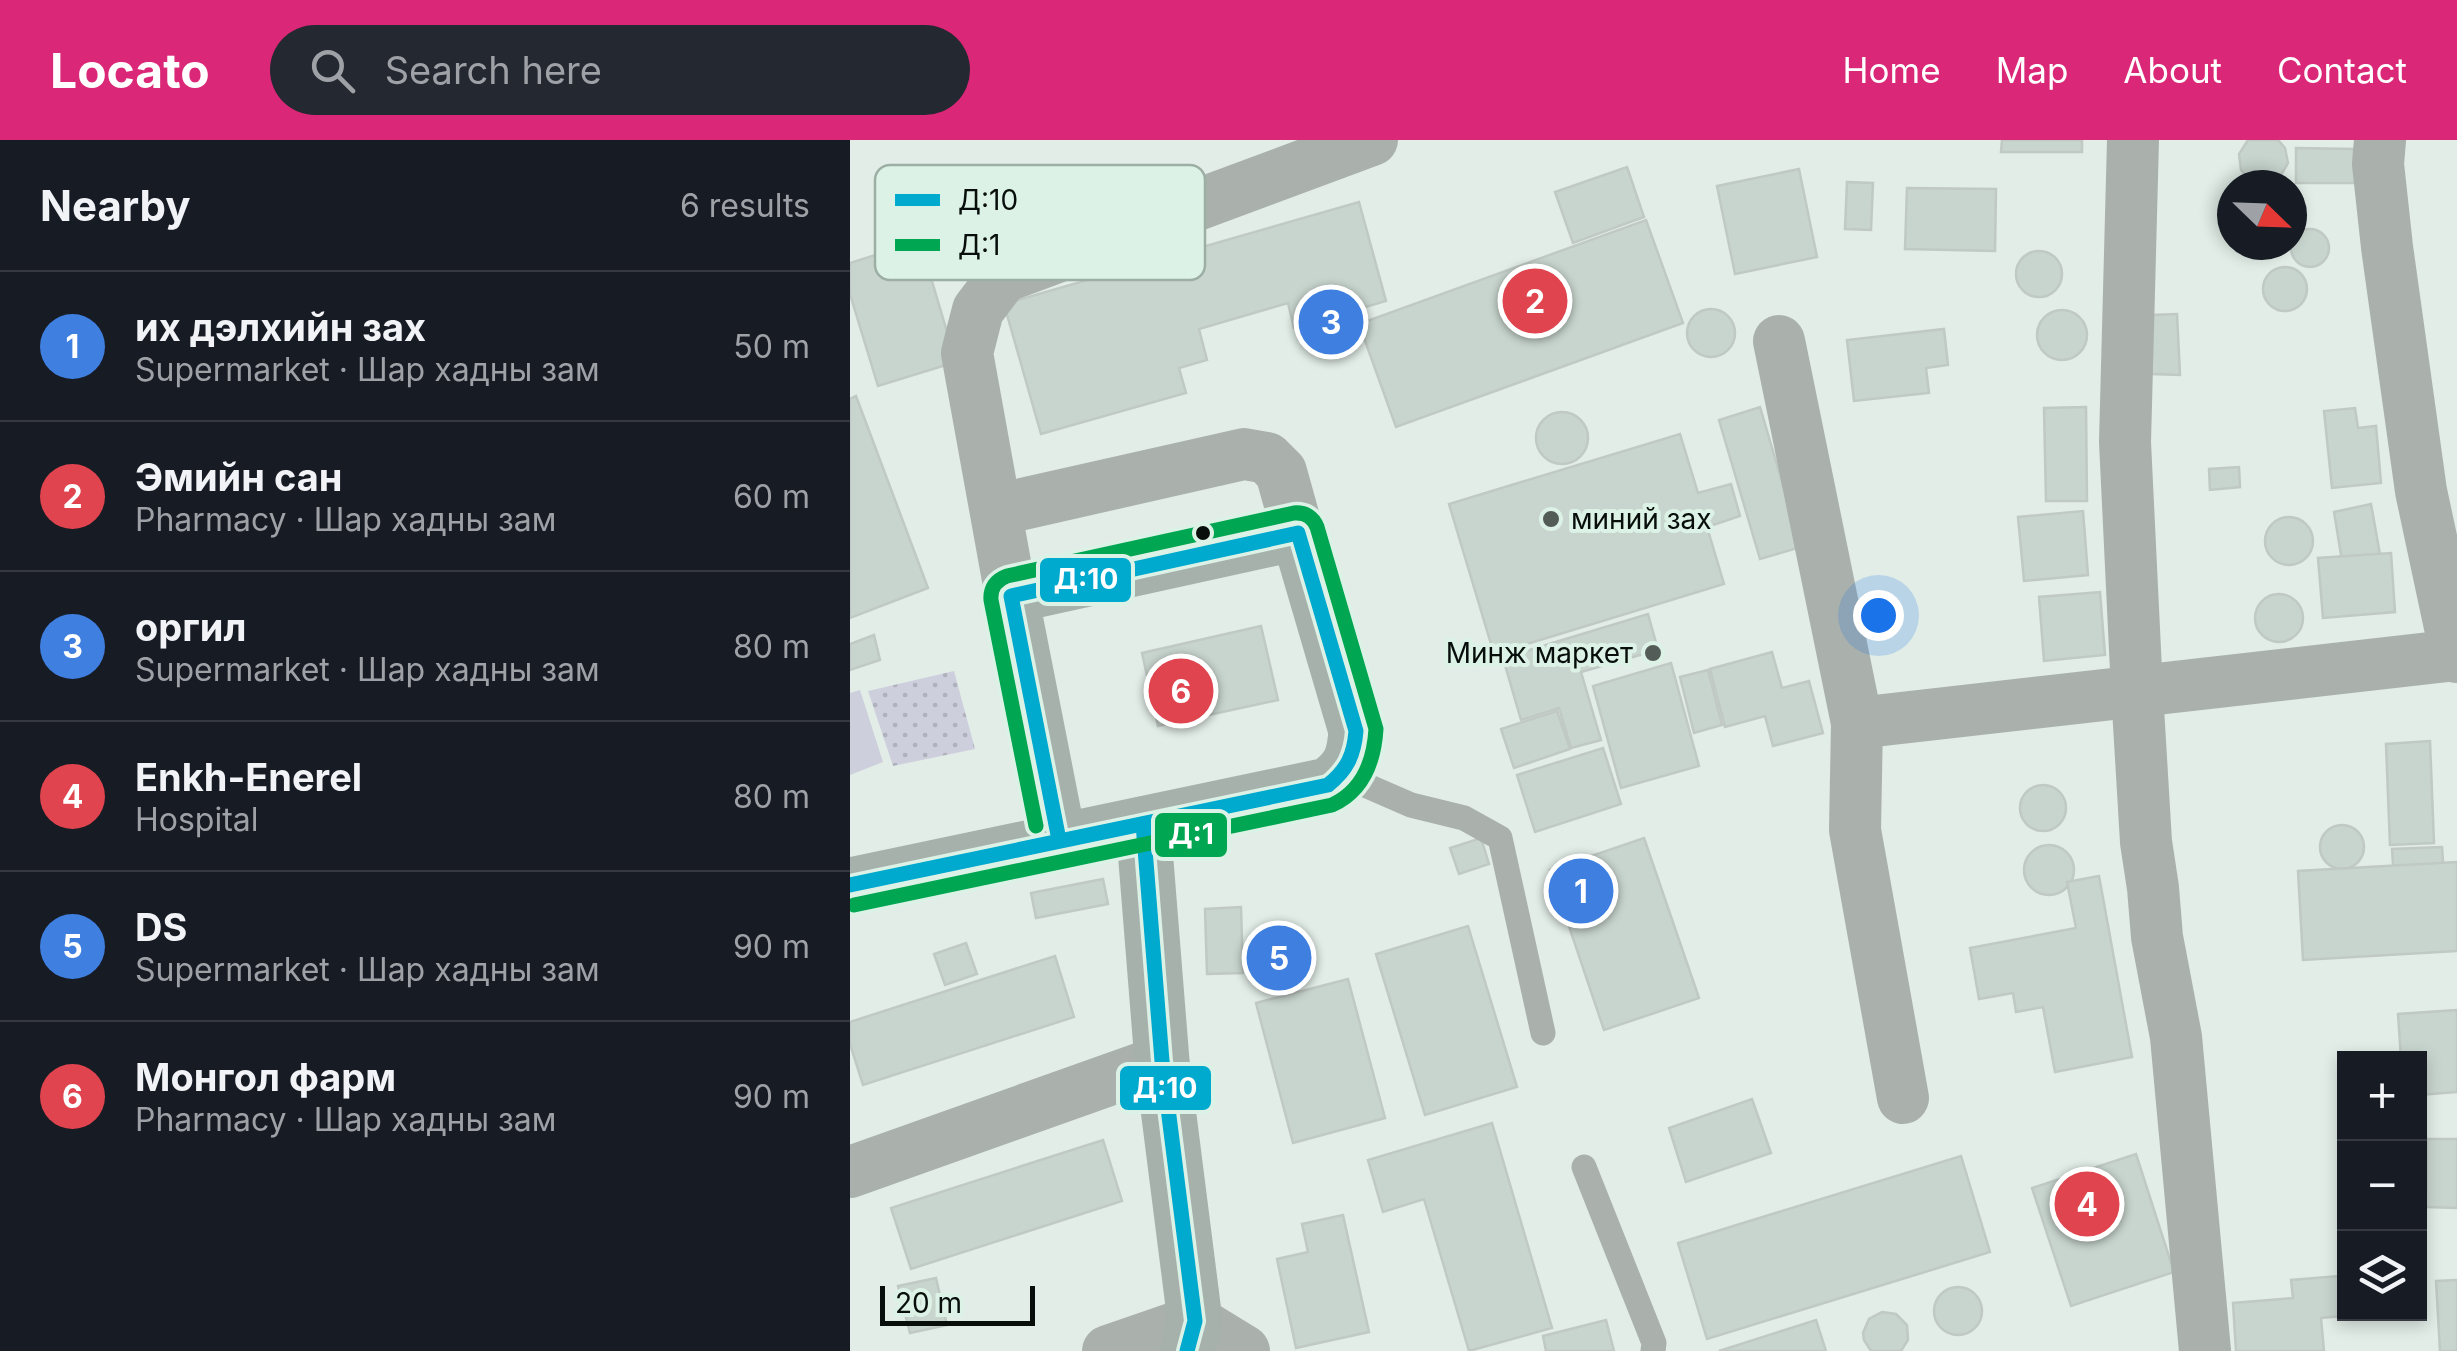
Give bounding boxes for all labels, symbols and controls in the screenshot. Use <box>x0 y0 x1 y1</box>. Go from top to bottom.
search box <box>270 25 970 115</box>
text: Locato <box>50 41 210 100</box>
icon: search <box>305 43 360 98</box>
text: Search here <box>385 47 602 93</box>
text: Home <box>1843 49 1941 91</box>
text: Map <box>1996 49 2068 91</box>
text: About <box>2123 49 2222 91</box>
text: Contact <box>2277 49 2407 91</box>
legend <box>875 165 1205 280</box>
north arrow <box>2217 170 2307 260</box>
text: Nearby <box>40 180 191 231</box>
text: Д:10 <box>958 183 1018 217</box>
text: 6 results <box>680 186 810 225</box>
text: Д:1 <box>958 228 1000 262</box>
pin: 2 <box>1502 264 1568 338</box>
pin: 3 <box>1298 284 1364 360</box>
text: их дэлхийн зах <box>135 304 426 350</box>
text: 1 <box>66 327 79 366</box>
text: 50 m <box>733 327 810 366</box>
text: Supermarket · Шар хадны зам <box>135 350 600 389</box>
text: Эмийн сан <box>135 454 342 500</box>
text: 2 <box>62 477 83 516</box>
text: 60 m <box>733 477 810 516</box>
text: Pharmacy · Шар хадны зам <box>135 500 556 539</box>
place label: миний зах <box>1571 502 1712 536</box>
marker: миний зах <box>1540 508 1562 530</box>
unlabelled marker <box>1193 523 1213 543</box>
line badge: Д:10 <box>1038 556 1133 604</box>
text: Д:10 <box>1054 562 1118 596</box>
your location <box>1853 590 1904 641</box>
text: оргил <box>135 604 246 650</box>
text: 3 <box>62 627 83 666</box>
text: 80 m <box>733 627 810 666</box>
place label: Минж маркет <box>1446 636 1633 670</box>
marker: Минж маркет <box>1642 642 1664 664</box>
text: Supermarket · Шар хадны зам <box>135 650 600 689</box>
pin: 6 <box>1148 654 1214 728</box>
text: Enkh-Enerel <box>135 754 362 800</box>
text: 4 <box>62 777 83 816</box>
text: 80 m <box>733 777 810 816</box>
text: Hospital <box>135 800 259 839</box>
line badge: Д:1 <box>1153 811 1229 859</box>
text: Д:1 <box>1168 817 1214 851</box>
pin: 1 <box>1548 854 1614 928</box>
text: DS <box>135 904 187 950</box>
pin: 5 <box>1246 920 1312 996</box>
text: 5 <box>62 927 83 966</box>
text: 90 m <box>733 927 810 966</box>
text: Supermarket · Шар хадны зам <box>135 950 600 989</box>
map controls <box>2337 1051 2427 1321</box>
button: + <box>2337 1051 2427 1141</box>
text: Монгол фарм <box>135 1054 396 1100</box>
line badge: Д:10 <box>1118 1064 1213 1112</box>
text: Д:10 <box>1133 1071 1197 1105</box>
text: 6 <box>62 1077 83 1116</box>
text: 90 m <box>733 1077 810 1116</box>
text: Pharmacy · Шар хадны зам <box>135 1100 556 1139</box>
button: − <box>2337 1141 2427 1231</box>
pin: 4 <box>2054 1166 2120 1242</box>
button: layers <box>2337 1231 2427 1321</box>
scale bar <box>880 1281 1035 1326</box>
text: 20 m <box>895 1286 962 1320</box>

